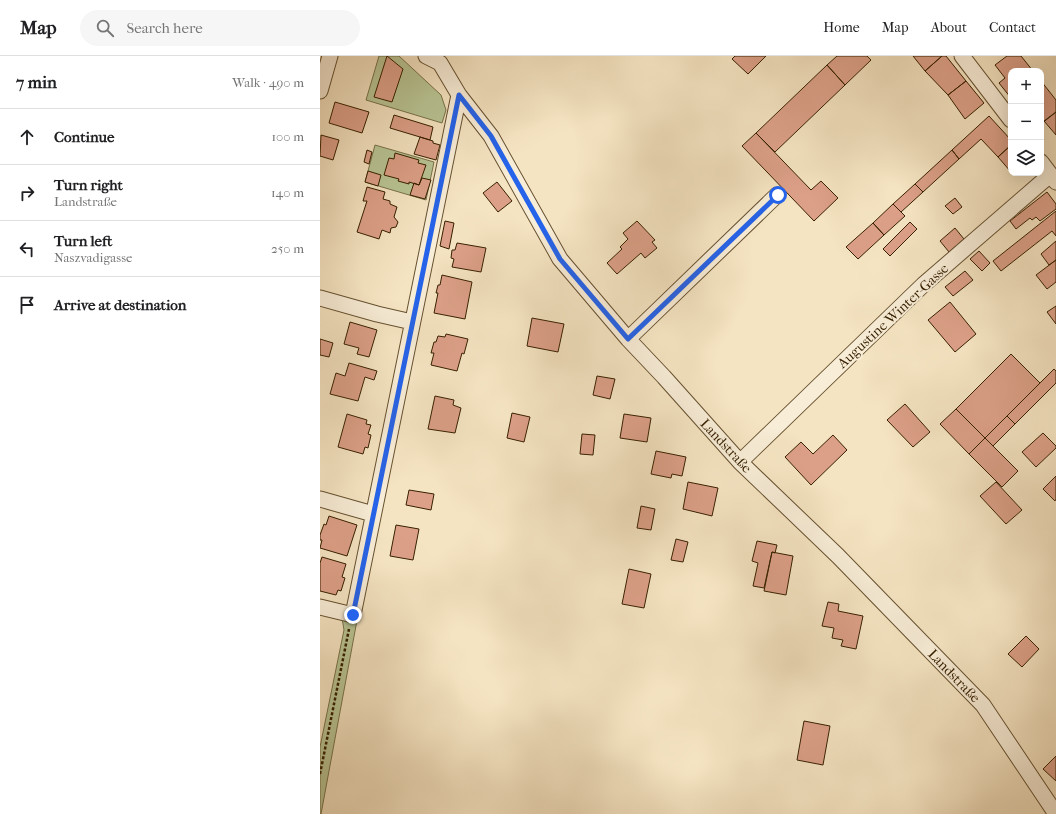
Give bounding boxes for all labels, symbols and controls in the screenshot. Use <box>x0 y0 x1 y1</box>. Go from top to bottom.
search box <box>80 10 360 46</box>
text: Map <box>20 17 56 39</box>
icon: search <box>94 17 116 39</box>
text: Search here <box>126 19 203 37</box>
text: Home <box>823 19 860 36</box>
text: Map <box>882 19 909 36</box>
text: About <box>931 19 967 36</box>
text: Contact <box>989 19 1036 36</box>
map controls <box>1008 68 1044 176</box>
button: + <box>1008 68 1044 104</box>
text: 7 min <box>16 72 57 92</box>
text: Walk · 490 m <box>232 75 304 90</box>
button: − <box>1008 104 1044 140</box>
icon: ahead <box>16 126 38 148</box>
text: Continue <box>54 128 114 146</box>
text: 100 m <box>271 129 304 144</box>
button: layers <box>1008 140 1044 176</box>
text: Turn right <box>54 176 123 194</box>
icon: right <box>16 182 38 204</box>
text: 140 m <box>271 185 304 200</box>
route start <box>769 186 787 204</box>
text: Landstraße <box>54 194 117 209</box>
text: Turn left <box>54 232 112 250</box>
icon: left <box>16 238 38 260</box>
text: 250 m <box>271 241 304 256</box>
text: Naszvadigasse <box>54 250 132 265</box>
street label: Augustine Winter-Gasse <box>833 260 952 373</box>
icon: arrive <box>16 294 38 316</box>
text: Arrive at destination <box>54 296 186 314</box>
street label: Landstraße <box>697 415 755 477</box>
route end <box>344 606 362 624</box>
street label: Landstraße <box>924 646 984 706</box>

